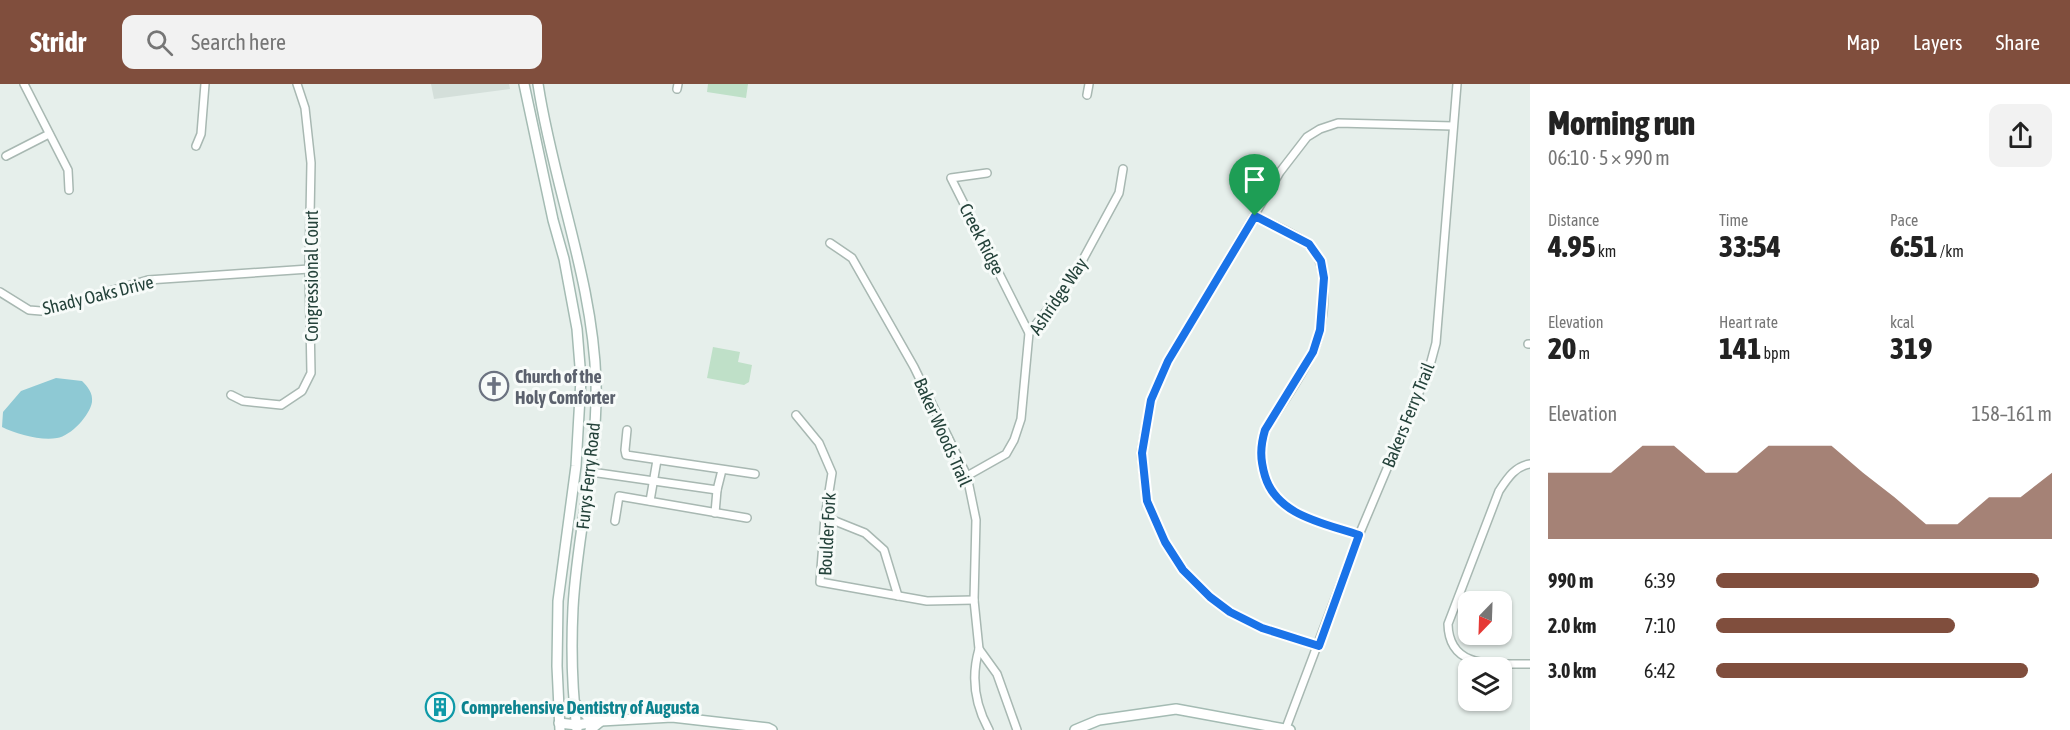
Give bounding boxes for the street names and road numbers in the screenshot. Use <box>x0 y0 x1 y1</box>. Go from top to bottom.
street label: Creek Ridge <box>955 200 1009 278</box>
street label: Congressional Court <box>301 210 322 342</box>
street label: Ashridge Way <box>1025 254 1091 338</box>
street label: Shady Oaks Drive <box>40 271 156 319</box>
street label: Bakers Ferry Trail <box>1377 359 1439 471</box>
street label: Baker Woods Trail <box>910 375 976 490</box>
street label: Furys Ferry Road <box>572 422 604 530</box>
street label: Boulder Fork <box>814 492 840 576</box>

